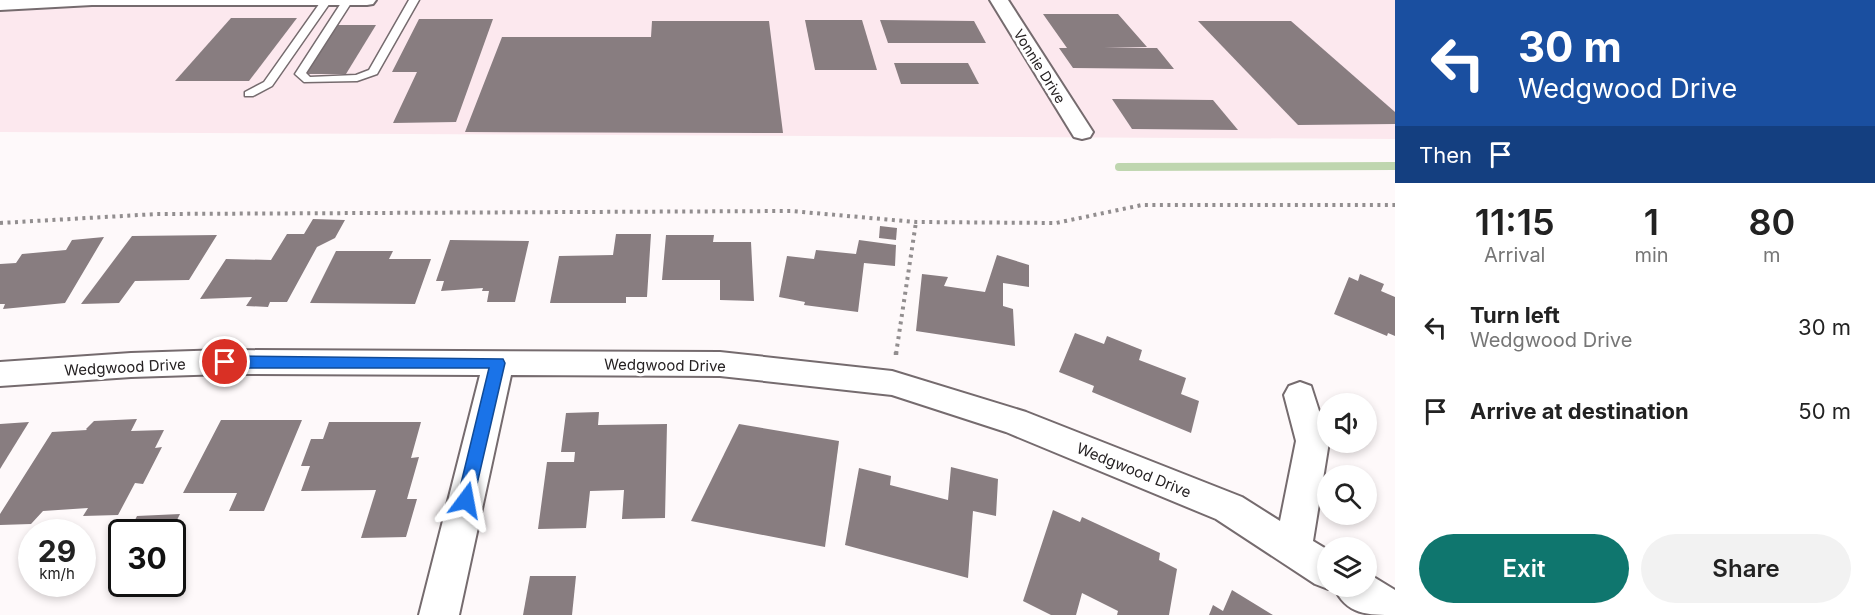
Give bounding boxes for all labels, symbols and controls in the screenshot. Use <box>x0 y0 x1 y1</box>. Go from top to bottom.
text: 30 m <box>1518 21 1622 72</box>
icon: left <box>1419 24 1497 102</box>
street label: Vonnie Drive <box>1011 26 1069 106</box>
text: Wedgwood Drive <box>1518 72 1737 105</box>
icon: arrive <box>1484 138 1517 171</box>
text: Then <box>1419 142 1472 168</box>
text: 11:15 <box>1475 200 1555 244</box>
text: 1 <box>1644 200 1659 244</box>
text: 80 <box>1748 200 1795 244</box>
text: Arrival <box>1484 243 1545 267</box>
text: min <box>1634 243 1669 267</box>
text: m <box>1763 243 1781 267</box>
text: Turn left <box>1470 302 1560 328</box>
icon: left <box>1419 311 1452 344</box>
text: 30 m <box>1798 314 1851 340</box>
text: Wedgwood Drive <box>1470 328 1632 352</box>
pin <box>199 336 250 387</box>
icon: arrive <box>208 345 241 378</box>
street label: Wedgwood Drive <box>64 354 186 380</box>
street label: Wedgwood Drive <box>604 354 726 376</box>
map controls <box>1317 393 1377 597</box>
button: sound <box>1317 393 1377 453</box>
icon: arrive <box>1419 395 1452 428</box>
text: Arrive at destination <box>1470 398 1689 424</box>
text: 50 m <box>1798 398 1851 424</box>
street label: Wedgwood Drive <box>1074 438 1194 502</box>
button: search <box>1317 465 1377 525</box>
position arrow <box>434 468 498 532</box>
speed limit sign: 30 <box>108 519 186 597</box>
text: 29 <box>38 533 76 569</box>
button: Exit <box>1419 534 1629 603</box>
button: Share <box>1641 534 1851 603</box>
button: layers <box>1317 537 1377 597</box>
text: km/h <box>39 564 75 583</box>

